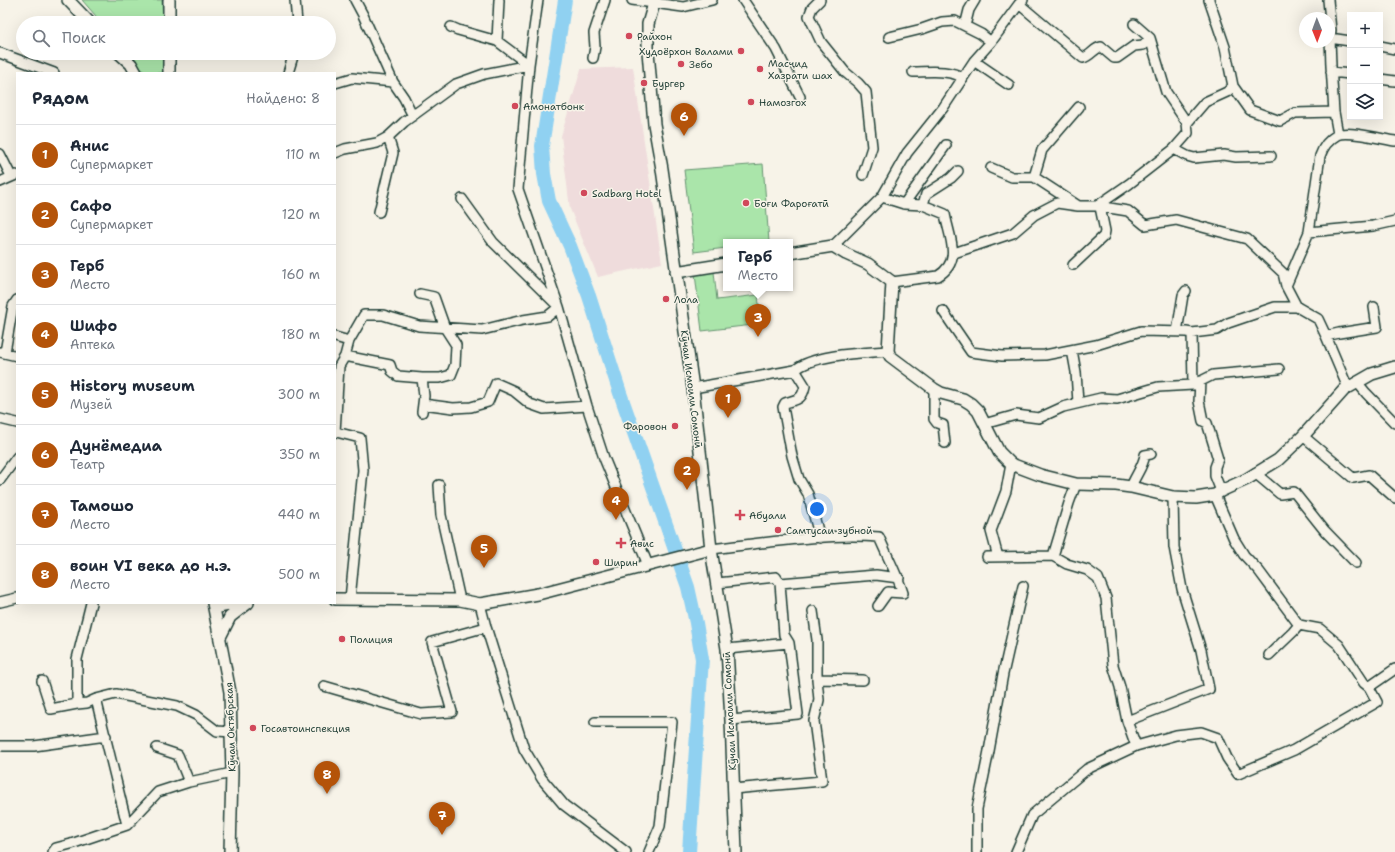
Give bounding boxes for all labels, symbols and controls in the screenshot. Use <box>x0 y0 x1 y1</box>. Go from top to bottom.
north arrow <box>1299 12 1335 48</box>
map controls <box>1347 12 1383 120</box>
button: + <box>1347 12 1383 48</box>
search box <box>16 16 336 60</box>
icon: search <box>30 27 52 49</box>
text: Поиск <box>62 28 106 48</box>
place label: Райхон <box>637 30 672 43</box>
marker: Райхон <box>624 31 634 41</box>
place label: Худоёрхон Валами <box>639 45 733 58</box>
marker: Худоёрхон Валами <box>736 46 746 56</box>
button: − <box>1347 48 1383 84</box>
place label: Масҷид Хазрати шах <box>768 57 832 82</box>
place label: Зебо <box>689 58 713 71</box>
marker: Зебо <box>676 59 686 69</box>
marker: Масҷид Хазрати шах <box>755 64 765 74</box>
place label: Бургер <box>652 77 685 90</box>
marker: Бургер <box>639 78 649 88</box>
button: layers <box>1347 84 1383 120</box>
text: Рядом <box>32 87 89 109</box>
text: Найдено: 8 <box>246 90 320 107</box>
place label: Намозгох <box>759 96 806 109</box>
marker: Намозгох <box>746 97 756 107</box>
place label: Амонатбонк <box>523 100 585 113</box>
marker: Амонатбонк <box>510 101 520 111</box>
pin: 6 <box>671 103 697 136</box>
text: Анис <box>70 136 109 156</box>
text: 1 <box>42 146 48 163</box>
text: 110 m <box>285 146 320 163</box>
text: Супермаркет <box>70 156 153 173</box>
place label: Sadbarg Hotel <box>592 187 662 200</box>
marker: Sadbarg Hotel <box>579 188 589 198</box>
text: Сафо <box>70 196 112 216</box>
place label: Боғи Фароғатӣ <box>754 197 829 210</box>
marker: Боғи Фароғатӣ <box>741 198 751 208</box>
text: 2 <box>40 206 50 223</box>
text: 120 m <box>282 206 320 223</box>
text: Супермаркет <box>70 216 153 233</box>
popup <box>723 239 793 291</box>
text: Герб <box>738 247 772 267</box>
text: Герб <box>70 256 104 276</box>
text: 3 <box>40 266 50 283</box>
text: 160 m <box>282 266 320 283</box>
text: Место <box>738 267 778 284</box>
text: Место <box>70 276 110 293</box>
place label: Лола <box>674 293 699 306</box>
marker: Лола <box>661 294 671 304</box>
pin: 3 <box>745 304 771 337</box>
text: Шифо <box>70 316 117 336</box>
text: 4 <box>40 326 50 343</box>
text: 180 m <box>281 326 320 343</box>
street label: Кӯчаи Исмоили Сомонӣ <box>678 329 705 449</box>
text: Аптека <box>70 336 115 353</box>
text: History museum <box>70 376 195 396</box>
pin: 1 <box>715 385 741 418</box>
text: 5 <box>41 386 49 403</box>
text: 300 m <box>277 386 320 403</box>
text: Музей <box>70 396 112 413</box>
place label: Фаровон <box>623 420 667 433</box>
marker: Фаровон <box>670 421 680 431</box>
text: Дунёмедиа <box>70 436 162 456</box>
text: 6 <box>40 446 50 463</box>
text: 350 m <box>279 446 320 463</box>
text: Театр <box>70 456 105 473</box>
pin: 2 <box>674 457 700 490</box>
pin: 4 <box>603 487 629 520</box>
text: Тамошо <box>70 496 134 516</box>
your location <box>807 499 827 519</box>
text: 7 <box>40 506 50 523</box>
text: 440 m <box>278 506 320 523</box>
marker: Абуали <box>734 509 746 521</box>
place label: Абуали <box>749 509 787 522</box>
text: Место <box>70 516 110 533</box>
place label: Самтусаи зубной <box>786 524 873 537</box>
marker: Самтусаи зубной <box>773 525 783 535</box>
pin: 5 <box>471 535 497 568</box>
marker: Авис <box>615 537 627 549</box>
place label: Авис <box>630 537 654 550</box>
text: воин VI века до н.э. <box>70 556 231 576</box>
place label: Ширин <box>604 556 638 569</box>
marker: Ширин <box>591 557 601 567</box>
text: 8 <box>40 566 50 583</box>
text: 500 m <box>278 566 320 583</box>
text: Место <box>70 576 110 593</box>
place label: Полиция <box>350 633 393 646</box>
marker: Полиция <box>337 634 347 644</box>
street label: Кӯчаи Исмоили Сомонӣ <box>720 651 739 771</box>
street label: Кӯчаи Октябрская <box>222 682 239 772</box>
place label: Госавтоинспекция <box>261 722 350 735</box>
marker: Госавтоинспекция <box>248 723 258 733</box>
pin: 8 <box>314 761 340 794</box>
pin: 7 <box>429 802 455 835</box>

